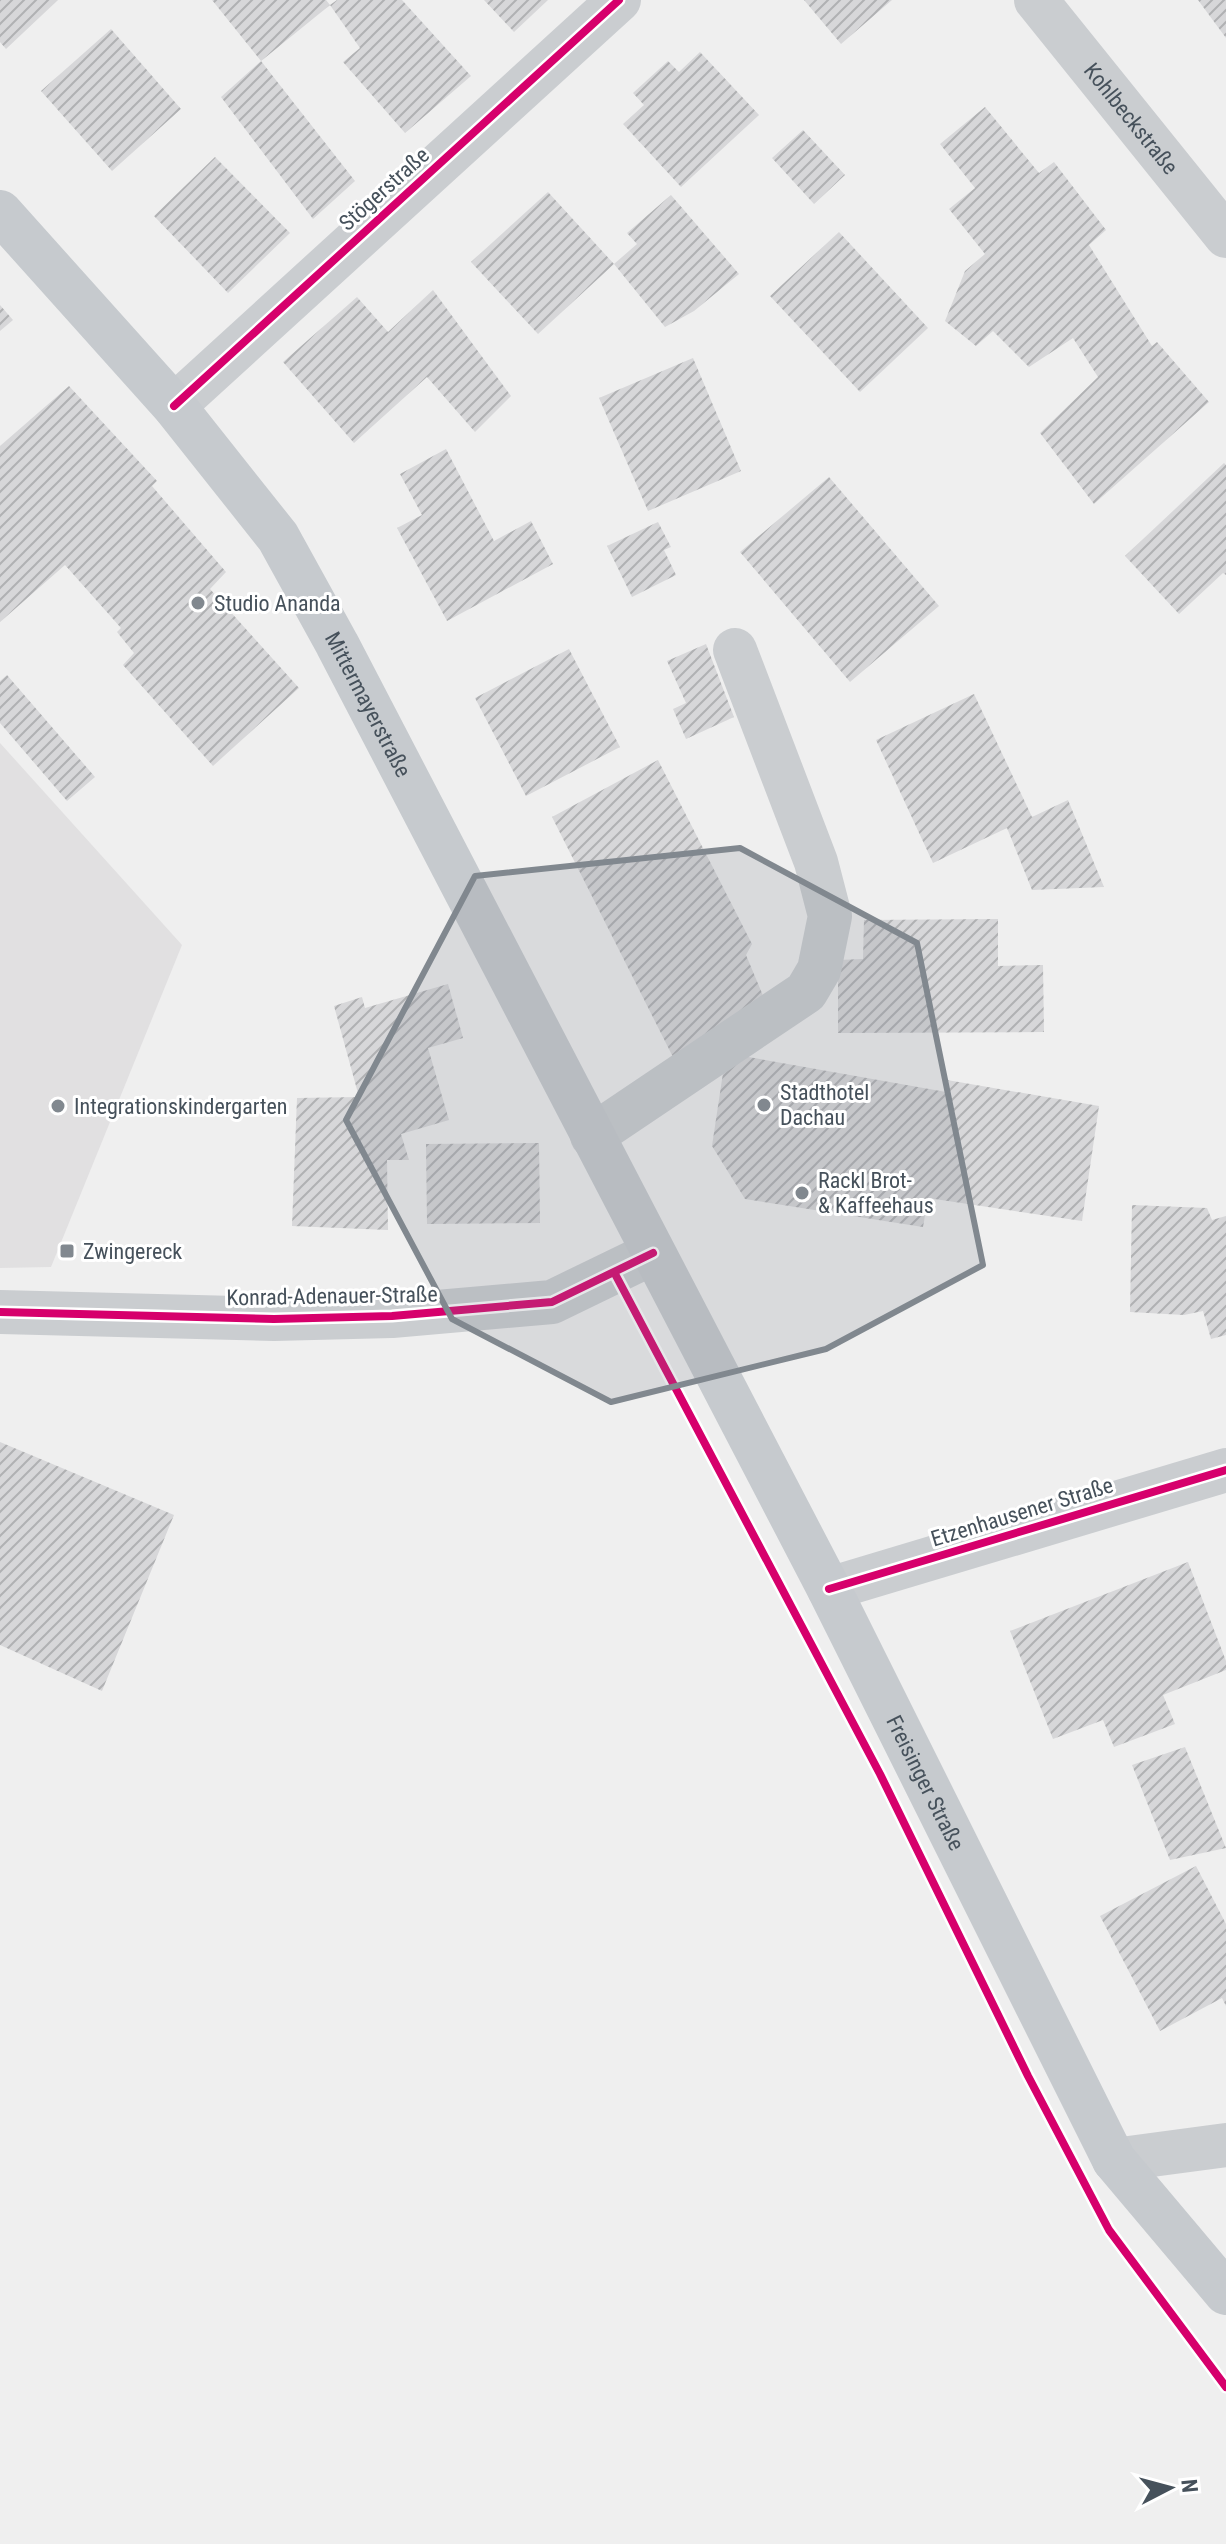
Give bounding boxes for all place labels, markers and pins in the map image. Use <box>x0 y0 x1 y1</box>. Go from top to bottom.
place label: Studio Ananda <box>214 591 341 616</box>
marker: Studio Ananda <box>189 594 207 612</box>
place label: Stadthotel Dachau <box>780 1080 869 1130</box>
place label: Integrationskindergarten <box>74 1094 287 1119</box>
marker: Stadthotel Dachau <box>755 1096 773 1114</box>
marker: Integrationskindergarten <box>49 1097 67 1115</box>
place label: Rackl Brot- & Kaffeehaus <box>818 1168 934 1218</box>
marker: Rackl Brot- & Kaffeehaus <box>793 1184 811 1202</box>
place label: Zwingereck <box>83 1239 182 1264</box>
marker: Zwingereck <box>58 1242 76 1260</box>

